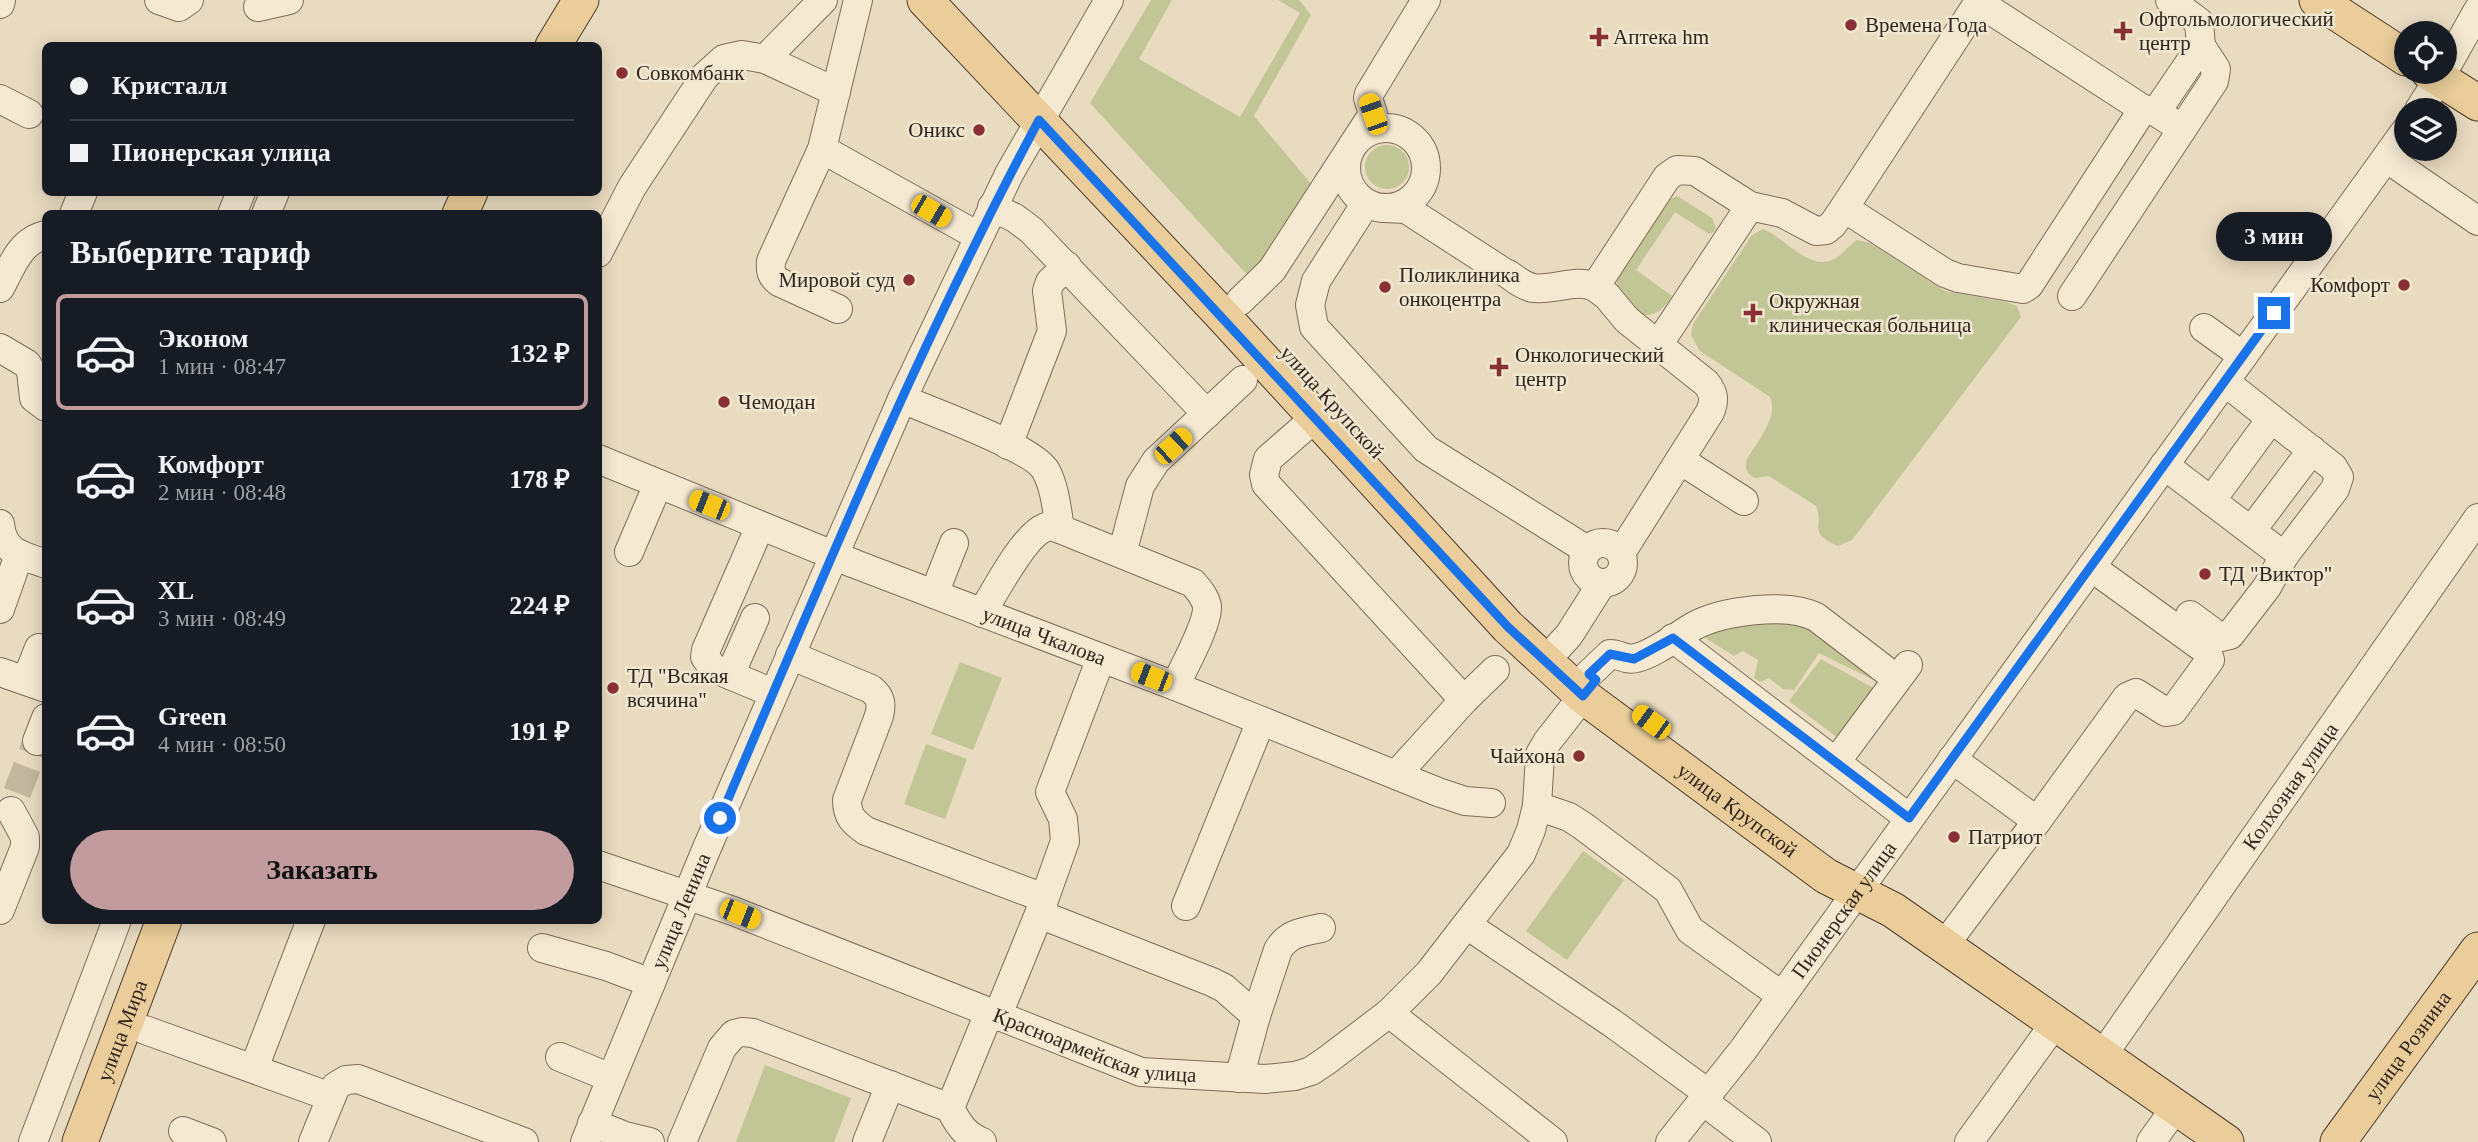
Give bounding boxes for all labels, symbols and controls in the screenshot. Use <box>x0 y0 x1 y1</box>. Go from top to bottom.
place label: Офтольмологический центр <box>2139 7 2334 55</box>
place label: Времена Года <box>1865 13 1988 37</box>
marker: Времена Года <box>1843 17 1859 33</box>
marker: Офтольмологический центр <box>2113 21 2133 41</box>
map controls <box>2394 21 2457 161</box>
button: locate <box>2394 21 2457 84</box>
place label: Аптека hm <box>1613 25 1709 49</box>
marker: Аптека hm <box>1591 29 1607 45</box>
place label: Совкомбанк <box>636 61 745 85</box>
marker: Совкомбанк <box>614 65 630 81</box>
text: Кристалл <box>112 71 227 100</box>
car <box>1357 91 1390 137</box>
button: layers <box>2394 98 2457 161</box>
place label: Оникс <box>908 118 965 142</box>
marker: Оникс <box>971 122 987 138</box>
text: Пионерская улица <box>112 138 331 167</box>
car <box>908 191 955 231</box>
callout: 3 мин <box>2216 212 2332 260</box>
text: 3 мин <box>2244 224 2304 249</box>
text: Выберите тариф <box>70 234 311 270</box>
place label: Поликлиника онкоцентра <box>1399 263 1520 311</box>
place label: Мировой суд <box>778 268 895 292</box>
marker: Мировой суд <box>901 272 917 288</box>
place label: Комфорт <box>2310 273 2390 297</box>
marker: Комфорт <box>2396 277 2412 293</box>
marker: Поликлиника онкоцентра <box>1377 279 1393 295</box>
place label: Окружная клиническая больница <box>1769 289 1972 337</box>
route end <box>2258 297 2290 329</box>
marker: Окружная клиническая больница <box>1743 303 1763 323</box>
icon: car <box>74 321 137 384</box>
text: Эконом <box>158 324 248 353</box>
text: 132 ₽ <box>509 339 570 368</box>
street label: улица Крупской <box>1275 341 1389 463</box>
place label: Онкологический центр <box>1515 343 1664 391</box>
text: 1 мин · 08:47 <box>158 354 286 379</box>
marker: Онкологический центр <box>1489 357 1509 377</box>
place label: Чемодан <box>738 390 815 414</box>
marker: Чемодан <box>716 394 732 410</box>
car <box>1151 424 1196 468</box>
icon: car <box>74 447 137 510</box>
text: Комфорт <box>158 450 264 479</box>
text: 178 ₽ <box>509 465 570 494</box>
text: 2 мин · 08:48 <box>158 480 286 505</box>
car <box>686 487 733 523</box>
place label: ТД "Виктор" <box>2219 562 2332 586</box>
marker: ТД "Виктор" <box>2197 566 2213 582</box>
icon: car <box>74 573 137 636</box>
text: XL <box>158 576 194 605</box>
text: 224 ₽ <box>509 591 570 620</box>
street label: улица Чкалова <box>979 602 1110 671</box>
text: 3 мин · 08:49 <box>158 606 286 631</box>
car <box>1128 660 1175 694</box>
place label: ТД "Всякая всячина" <box>627 664 729 712</box>
marker: ТД "Всякая всячина" <box>605 680 621 696</box>
icon: car <box>74 699 137 762</box>
car <box>1628 701 1675 743</box>
text: Green <box>158 702 227 731</box>
text: 191 ₽ <box>509 717 570 746</box>
street label: Колхозная улица <box>2238 718 2344 855</box>
text: 4 мин · 08:50 <box>158 732 286 757</box>
place label: Чайхона <box>1490 744 1566 768</box>
marker: Чайхона <box>1571 748 1587 764</box>
street label: улица Крупской <box>1672 758 1802 863</box>
route start <box>704 802 736 834</box>
place label: Патриот <box>1968 825 2043 849</box>
marker: Патриот <box>1946 829 1962 845</box>
button: Заказать <box>70 830 574 910</box>
street label: Пионерская улица <box>1786 836 1902 983</box>
street label: улица Ленина <box>646 849 716 973</box>
car <box>717 896 764 932</box>
street label: улица Мира <box>92 976 152 1085</box>
street label: улица Рознина <box>2360 986 2457 1106</box>
street label: Красноармейская улица <box>990 1003 1198 1087</box>

